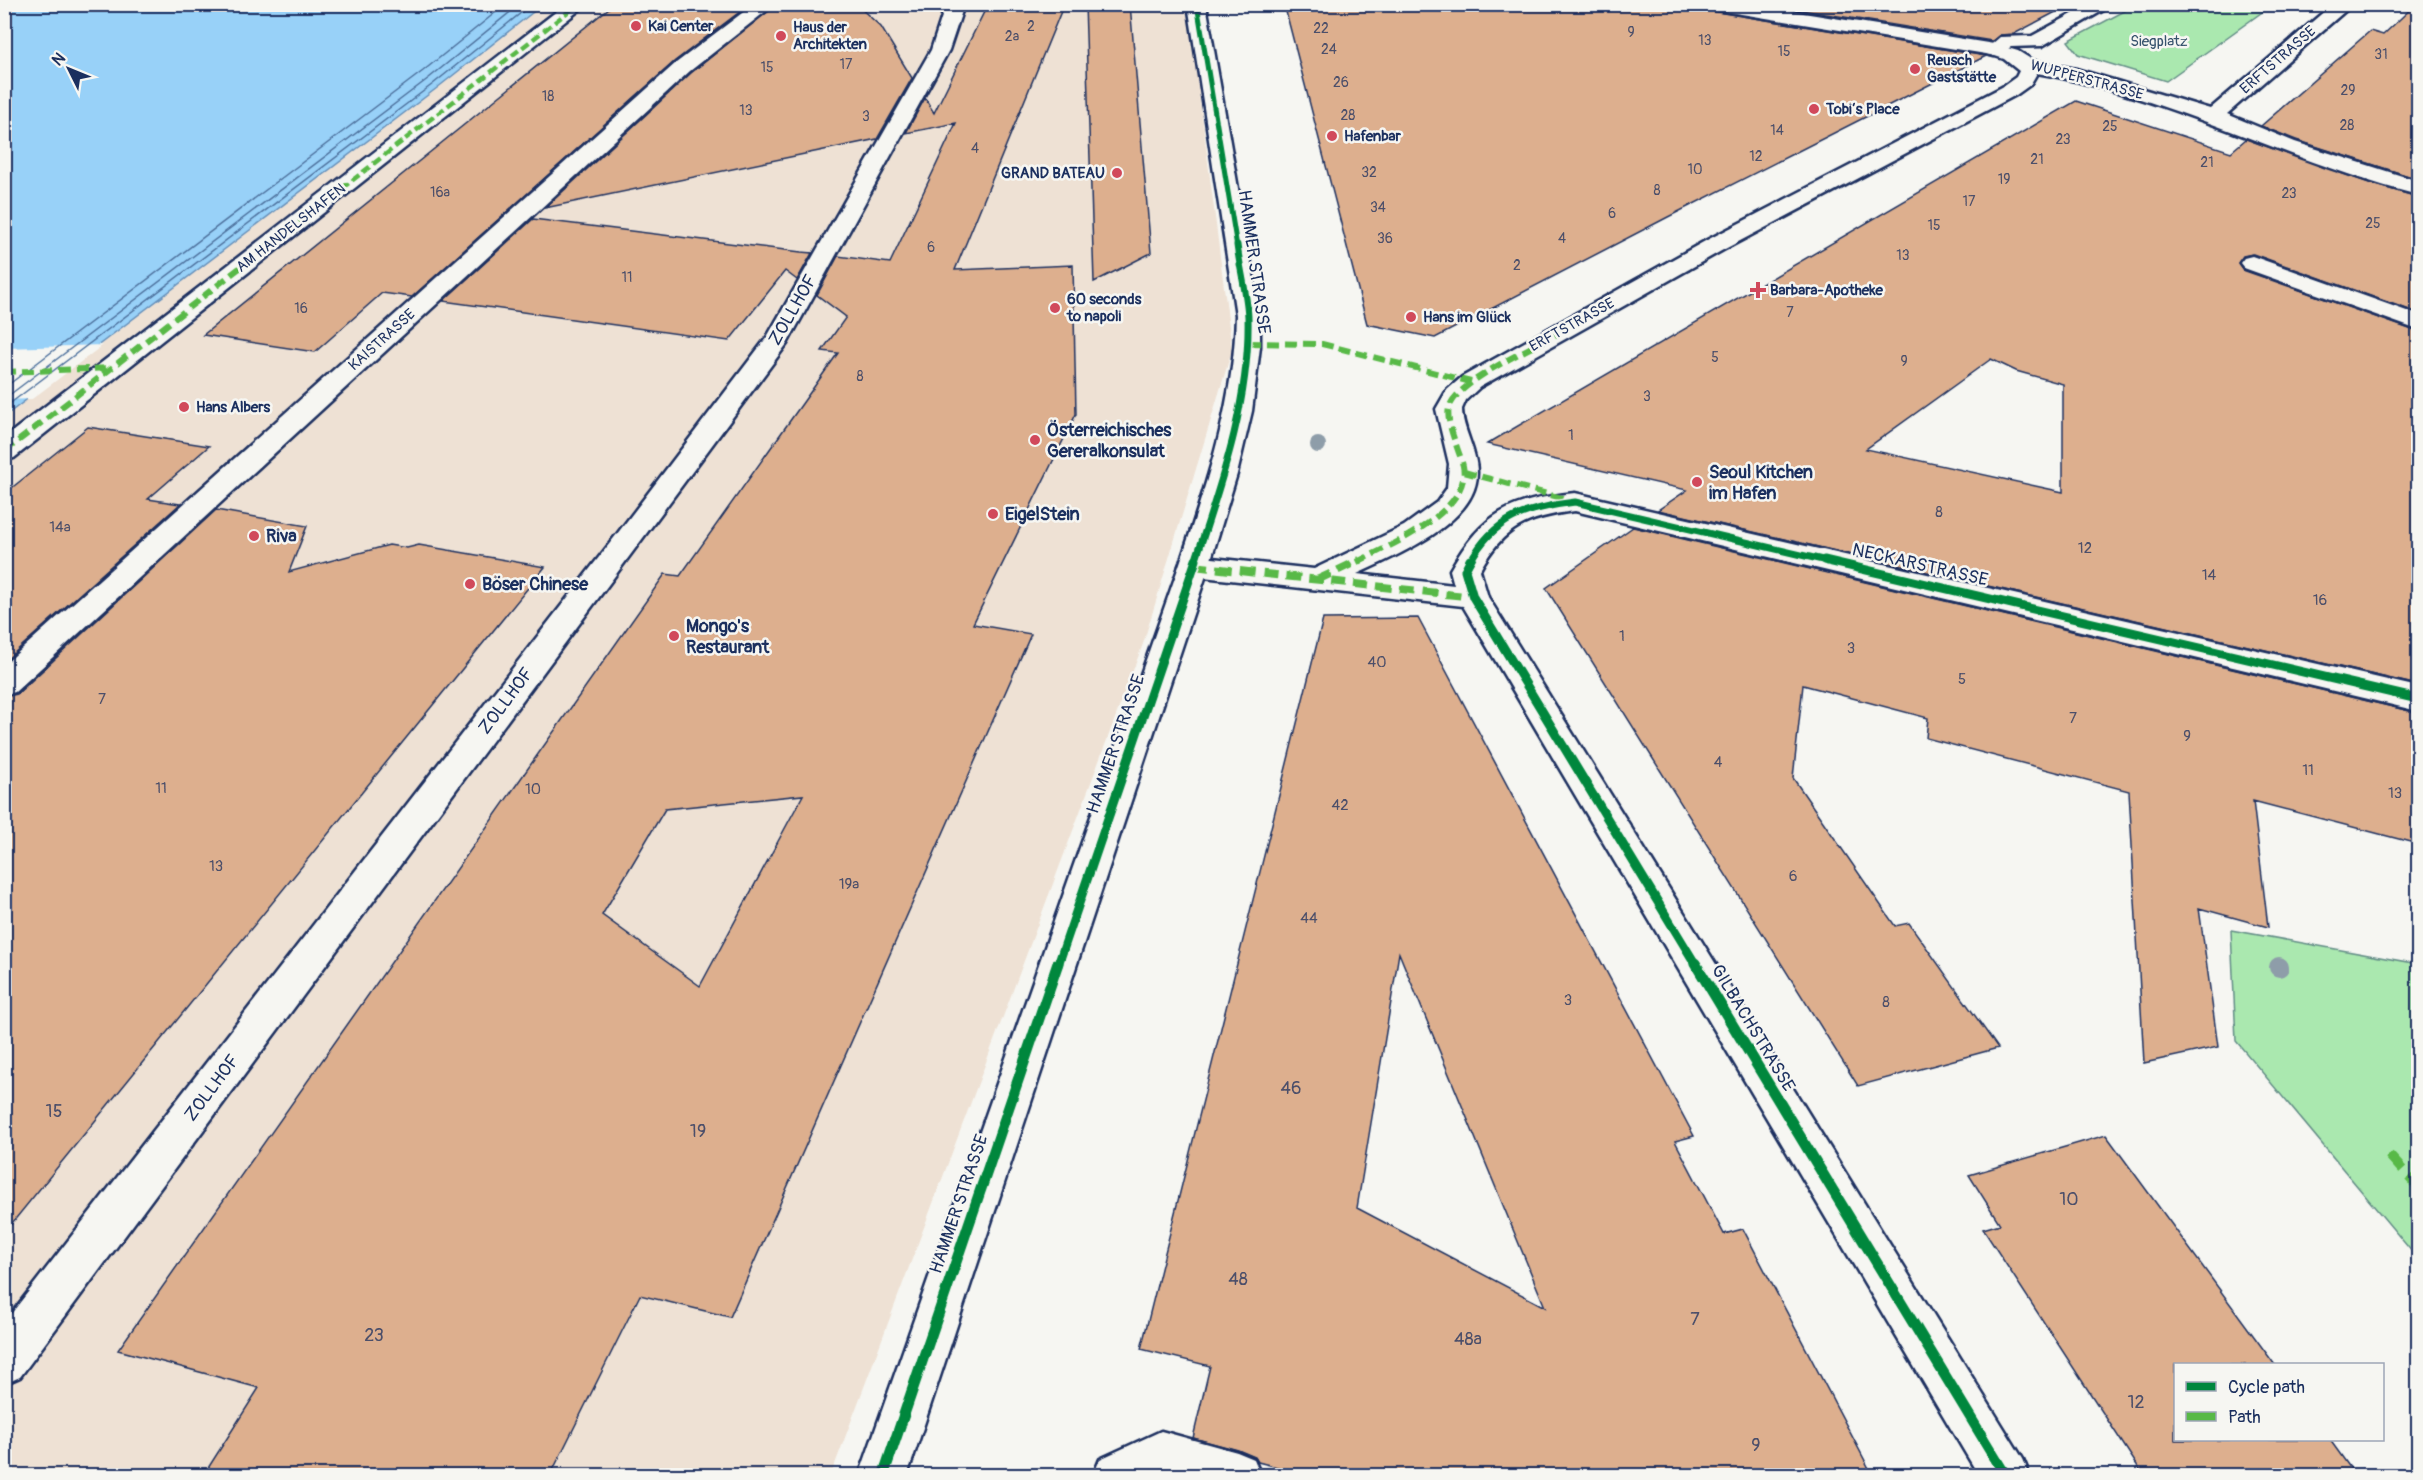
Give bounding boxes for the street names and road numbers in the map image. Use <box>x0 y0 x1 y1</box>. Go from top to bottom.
street label: ERFTSTRASSE <box>2236 22 2320 98</box>
street label: WUPPERSTRASSE <box>2028 56 2146 104</box>
street label: AM HANDELSHAFEN <box>232 179 350 277</box>
street label: HAMMER STRASSE <box>1232 188 1276 336</box>
street label: ZOLLHOF <box>764 270 822 349</box>
street label: ERFTSTRASSE <box>1526 294 1618 356</box>
street label: KAISTRASSE <box>345 305 420 375</box>
street label: NECKARSTRASSE <box>1850 538 1990 592</box>
street label: ZOLLHOF <box>473 663 539 739</box>
street label: HAMMER STRASSE <box>1081 671 1151 817</box>
street label: GILBACHSTRASSE <box>1706 960 1800 1096</box>
street label: ZOLLHOF <box>179 1050 245 1126</box>
street label: HAMMER STRASSE <box>924 1131 994 1277</box>

